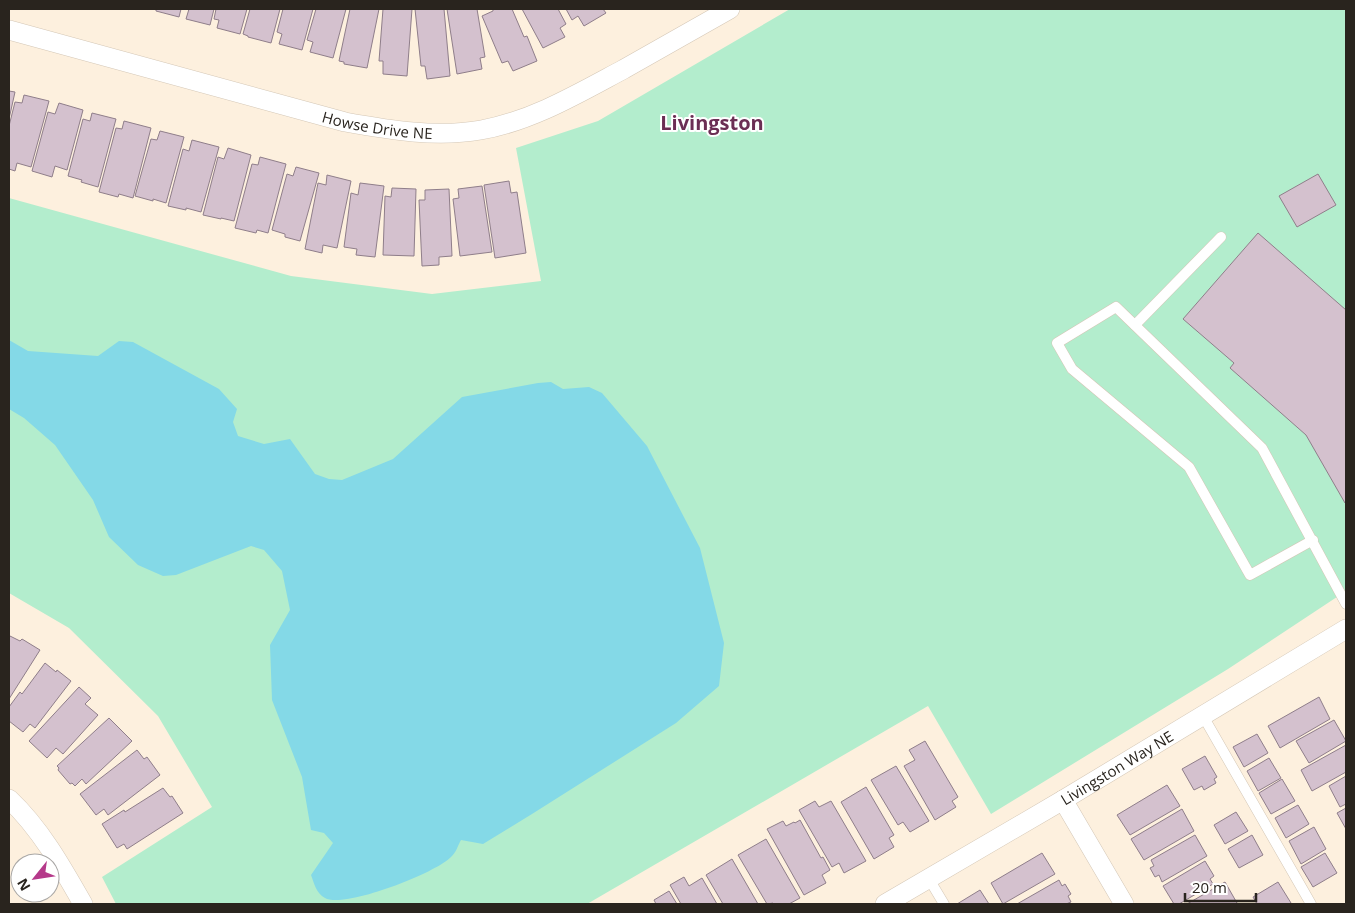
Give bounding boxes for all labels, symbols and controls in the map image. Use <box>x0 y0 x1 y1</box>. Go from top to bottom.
street label: Howse Drive NE <box>320 106 433 143</box>
district label: Livingston <box>660 109 764 136</box>
street label: Livingston Way NE <box>1057 726 1177 809</box>
north arrow <box>10 853 60 903</box>
scale bar <box>1185 870 1256 902</box>
text: N <box>12 875 34 894</box>
text: 20 m <box>1192 877 1227 897</box>

